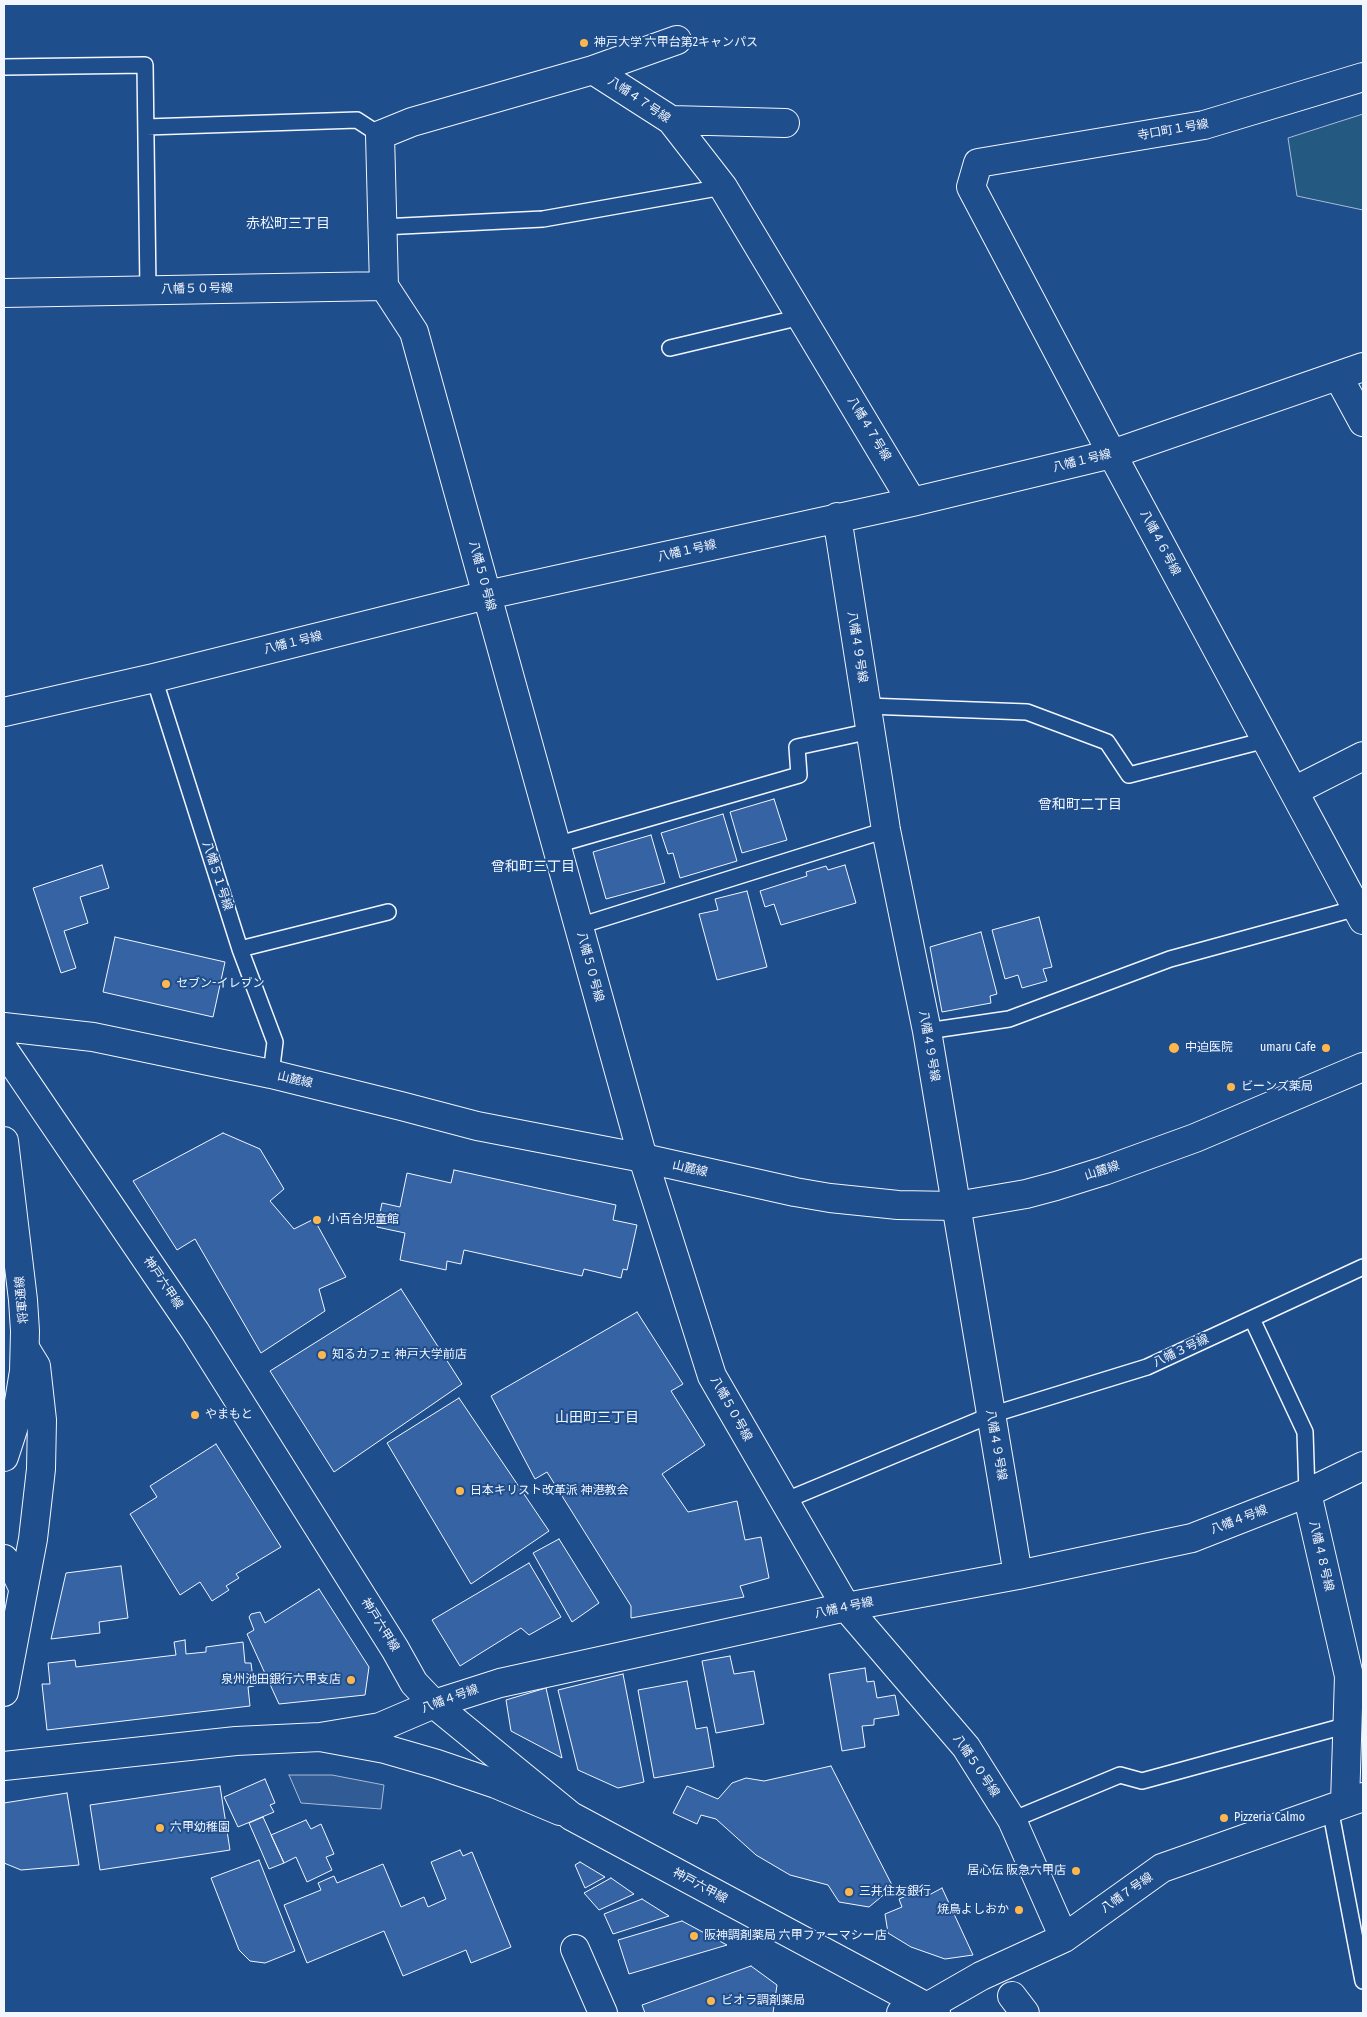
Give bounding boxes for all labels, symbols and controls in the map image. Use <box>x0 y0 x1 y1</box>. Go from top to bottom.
place label: 神戸大学 六甲台第2キャンパス <box>594 36 758 50</box>
marker: 神戸大学 六甲台第2キャンパス <box>578 37 590 49</box>
street label: 八幡４７号線 <box>605 74 673 126</box>
street label: 寺口町１号線 <box>1136 117 1210 143</box>
district label: 赤松町三丁目 <box>246 216 330 232</box>
street label: 八幡５０号線 <box>161 281 233 297</box>
street label: 八幡４７号線 <box>844 394 894 464</box>
street label: 八幡１号線 <box>1051 447 1113 475</box>
street label: 八幡４６号線 <box>1137 508 1183 578</box>
street label: 八幡１号線 <box>656 537 718 565</box>
street label: 八幡５０号線 <box>466 539 498 613</box>
street label: 八幡４９号線 <box>844 610 870 684</box>
street label: 八幡１号線 <box>262 629 324 657</box>
district label: 曾和町二丁目 <box>1038 797 1122 813</box>
street label: 八幡５１号線 <box>199 840 235 912</box>
district label: 曾和町三丁目 <box>491 859 575 875</box>
street label: 八幡５０号線 <box>574 930 606 1004</box>
place label: セブン-イレブン <box>176 977 264 991</box>
marker: セブン-イレブン <box>160 978 172 990</box>
street label: 八幡４９号線 <box>916 1009 942 1083</box>
marker: 中迫医院 <box>1167 1041 1181 1055</box>
place label: 中迫医院 <box>1185 1041 1233 1055</box>
place label: umaru Cafe <box>1260 1041 1316 1055</box>
marker: umaru Cafe <box>1320 1042 1332 1054</box>
street label: 山麓線 <box>276 1069 314 1091</box>
place label: ビーンズ薬局 <box>1241 1080 1313 1094</box>
marker: ビーンズ薬局 <box>1225 1081 1237 1093</box>
street label: 山麓線 <box>671 1158 709 1180</box>
street label: 山麓線 <box>1083 1159 1121 1183</box>
place label: 小百合児童館 <box>327 1213 399 1227</box>
marker: 小百合児童館 <box>311 1214 323 1226</box>
street label: 神戸六甲線 <box>140 1254 186 1312</box>
street label: 将軍通線 <box>13 1275 31 1325</box>
street label: 八幡３号線 <box>1151 1332 1211 1370</box>
place label: 知るカフェ 神戸大学前店 <box>332 1348 467 1362</box>
marker: 知るカフェ 神戸大学前店 <box>316 1349 328 1361</box>
street label: 八幡５０号線 <box>707 1374 755 1444</box>
place label: やまもと <box>205 1408 253 1422</box>
street label: 八幡４９号線 <box>983 1408 1009 1482</box>
marker: やまもと <box>189 1409 201 1421</box>
district label: 山田町三丁目 <box>555 1410 639 1426</box>
place label: 日本キリスト改革派 神港教会 <box>470 1484 629 1498</box>
marker: 日本キリスト改革派 神港教会 <box>454 1485 466 1497</box>
street label: 八幡４号線 <box>1208 1503 1270 1537</box>
street label: 八幡４８号線 <box>1306 1519 1336 1593</box>
street label: 八幡４号線 <box>813 1595 875 1621</box>
street label: 神戸六甲線 <box>358 1596 402 1654</box>
place label: 泉州池田銀行六甲支店 <box>221 1673 341 1687</box>
marker: 泉州池田銀行六甲支店 <box>345 1674 357 1686</box>
street label: 八幡４号線 <box>419 1682 481 1716</box>
street label: 八幡５０号線 <box>950 1732 1002 1800</box>
place label: Pizzeria Calmo <box>1234 1811 1305 1825</box>
marker: Pizzeria Calmo <box>1218 1812 1230 1824</box>
place label: 六甲幼稚園 <box>170 1821 230 1835</box>
marker: 六甲幼稚園 <box>154 1822 166 1834</box>
place label: 居心伝 阪急六甲店 <box>967 1864 1066 1878</box>
marker: 居心伝 阪急六甲店 <box>1070 1865 1082 1877</box>
street label: 神戸六甲線 <box>670 1866 730 1906</box>
street label: 八幡７号線 <box>1098 1870 1156 1916</box>
place label: 三井住友銀行 <box>859 1885 931 1899</box>
marker: 三井住友銀行 <box>843 1886 855 1898</box>
place label: 焼鳥よしおか <box>937 1903 1009 1917</box>
marker: 焼鳥よしおか <box>1013 1904 1025 1916</box>
place label: 阪神調剤薬局 六甲ファーマシー店 <box>704 1929 887 1943</box>
marker: 阪神調剤薬局 六甲ファーマシー店 <box>688 1930 700 1942</box>
place label: ビオラ調剤薬局 <box>721 1994 805 2008</box>
marker: ビオラ調剤薬局 <box>705 1995 717 2007</box>

